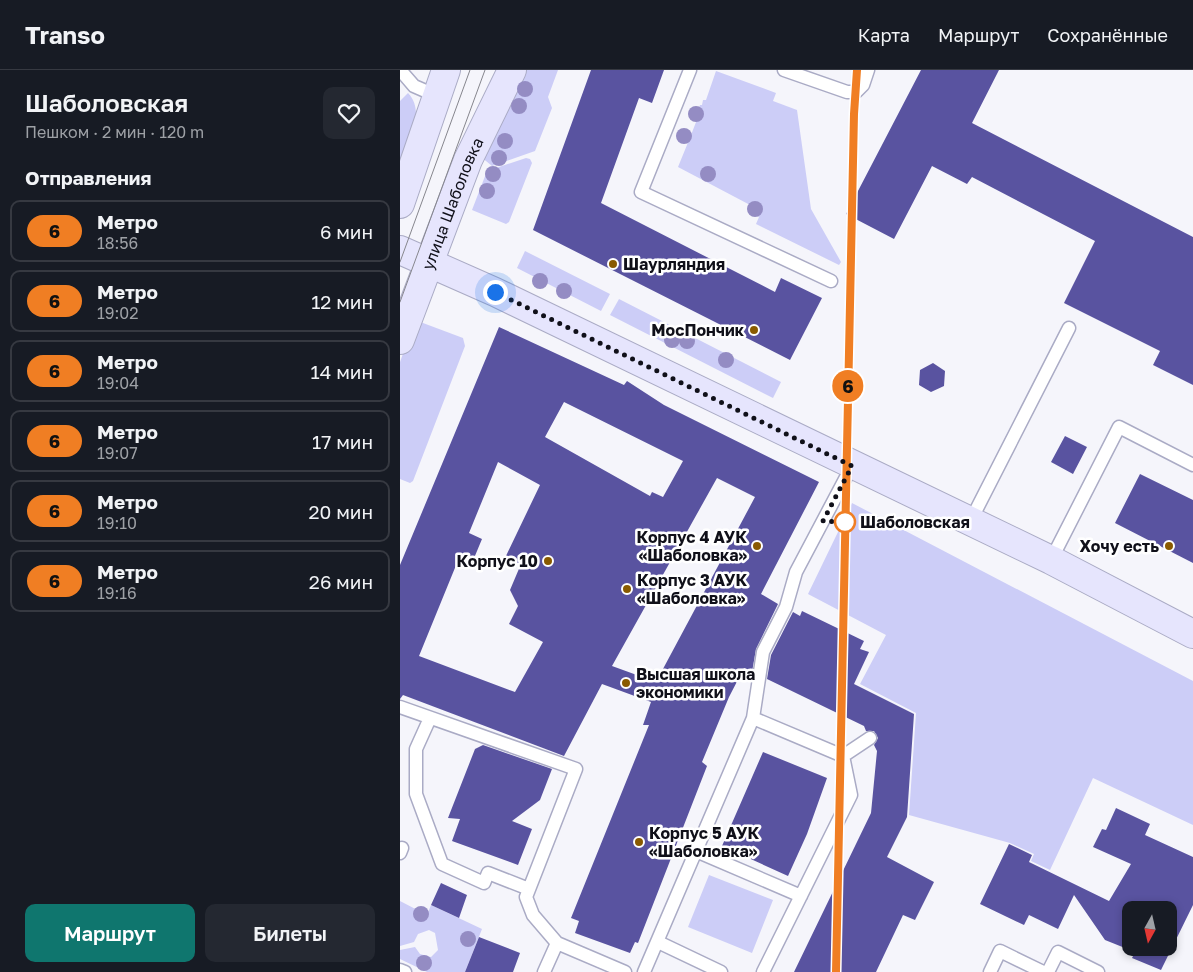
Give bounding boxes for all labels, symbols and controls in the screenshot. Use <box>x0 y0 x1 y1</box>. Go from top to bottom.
text: Transo <box>25 20 105 49</box>
text: Карта <box>858 24 910 46</box>
text: Маршрут <box>938 24 1019 46</box>
text: Сохранённые <box>1047 24 1168 46</box>
button: heart <box>323 87 375 139</box>
text: Шаболовская <box>25 88 188 117</box>
text: Пешком · 2 мин · 120 m <box>25 122 204 142</box>
street label: улица Шаболовка <box>417 134 487 273</box>
text: Отправления <box>25 166 151 189</box>
text: Метро <box>97 210 158 233</box>
text: 6 <box>49 220 60 242</box>
text: 6 мин <box>320 220 373 243</box>
text: 18:56 <box>97 233 138 253</box>
place label: Шаурляндия <box>623 254 725 274</box>
marker: Шаурляндия <box>607 258 619 270</box>
text: Метро <box>97 280 158 303</box>
your location <box>483 280 508 305</box>
text: 6 <box>49 290 60 312</box>
text: 12 мин <box>311 290 373 313</box>
text: 19:02 <box>97 303 138 323</box>
place label: МосПончик <box>651 320 745 340</box>
marker: МосПончик <box>748 324 760 336</box>
text: Метро <box>97 350 158 373</box>
text: 6 <box>49 360 60 382</box>
text: 14 мин <box>311 360 373 383</box>
line badge: 6 <box>832 370 864 402</box>
text: 19:04 <box>97 373 139 393</box>
text: 6 <box>842 375 854 397</box>
text: Метро <box>97 420 158 443</box>
text: 6 <box>49 430 60 452</box>
text: 17 мин <box>312 430 373 453</box>
text: 19:07 <box>97 443 138 463</box>
text: Метро <box>97 490 158 513</box>
text: 6 <box>49 500 60 522</box>
text: 20 мин <box>309 500 373 523</box>
marker: Шаболовская <box>834 511 856 533</box>
place label: Шаболовская <box>860 512 970 532</box>
text: 19:10 <box>97 513 137 533</box>
place label: Корпус 4 АУК «Шаболовка» <box>637 527 747 565</box>
place label: Хочу есть <box>1080 536 1159 556</box>
marker: Корпус 4 АУК «Шаболовка» <box>751 540 763 552</box>
marker: Хочу есть <box>1163 540 1175 552</box>
place label: Корпус 10 <box>456 551 538 571</box>
marker: Корпус 10 <box>542 555 554 567</box>
text: Метро <box>97 560 158 583</box>
text: 6 <box>49 570 60 592</box>
text: 26 мин <box>309 570 373 593</box>
place label: Корпус 3 АУК «Шаболовка» <box>637 570 747 608</box>
text: 19:16 <box>97 583 137 603</box>
marker: Корпус 3 АУК «Шаболовка» <box>621 583 633 595</box>
place label: Высшая школа экономики <box>636 664 755 702</box>
marker: Высшая школа экономики <box>620 677 632 689</box>
place label: Корпус 5 АУК «Шаболовка» <box>649 823 759 861</box>
marker: Корпус 5 АУК «Шаболовка» <box>633 836 645 848</box>
north arrow <box>1122 901 1178 956</box>
map controls <box>1122 901 1177 956</box>
button: Маршрут <box>25 904 195 962</box>
button: Билеты <box>205 904 375 962</box>

